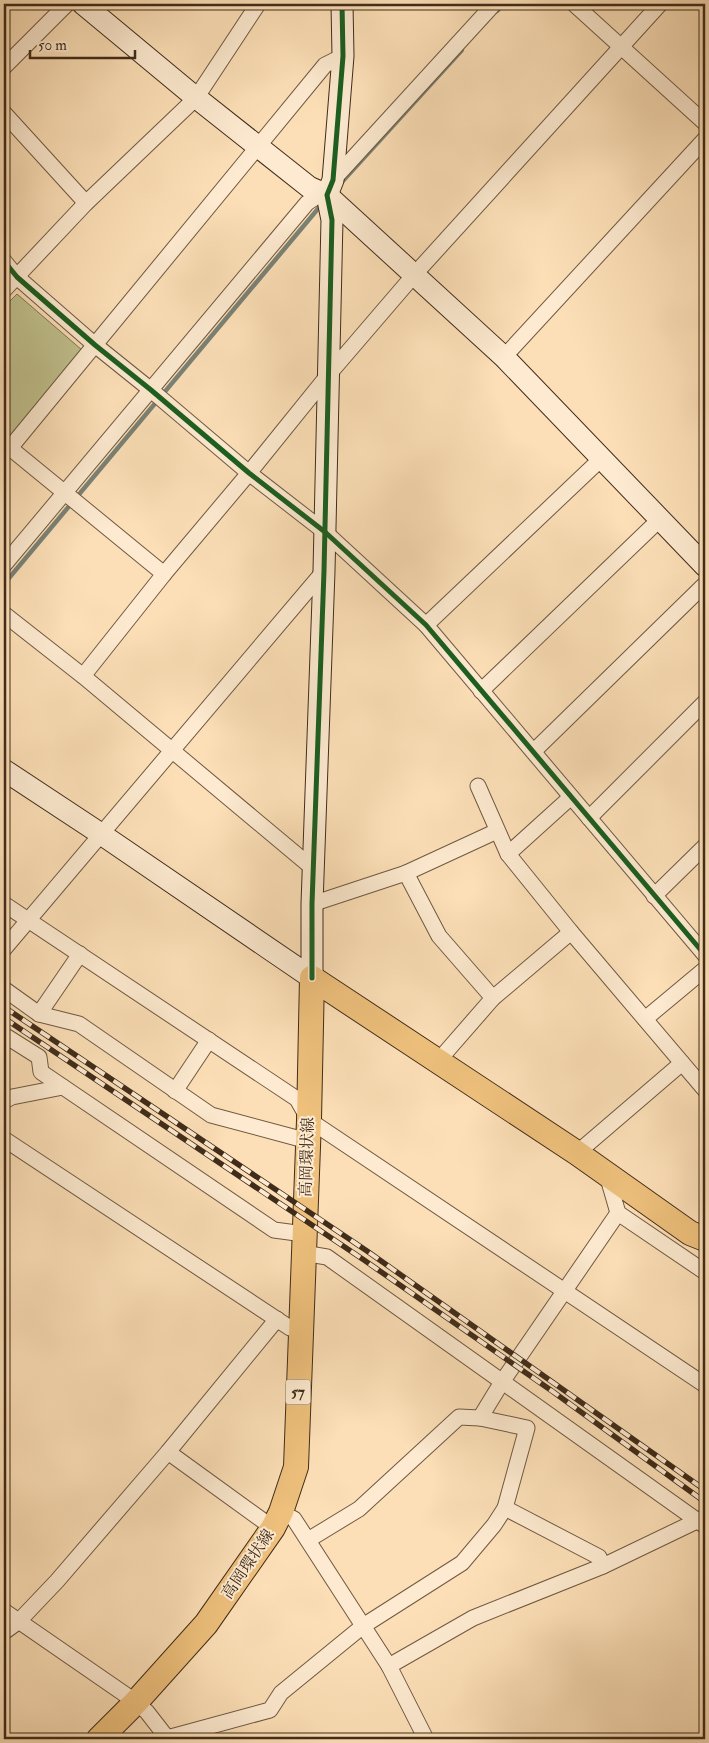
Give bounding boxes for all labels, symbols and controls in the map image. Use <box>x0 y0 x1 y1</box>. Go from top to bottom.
scale bar <box>30 28 135 60</box>
text: 50 m <box>38 36 67 55</box>
street label: 高岡環状線 <box>296 1117 318 1197</box>
road number: 57 <box>286 1380 310 1404</box>
street label: 高岡環状線 <box>217 1525 279 1603</box>

